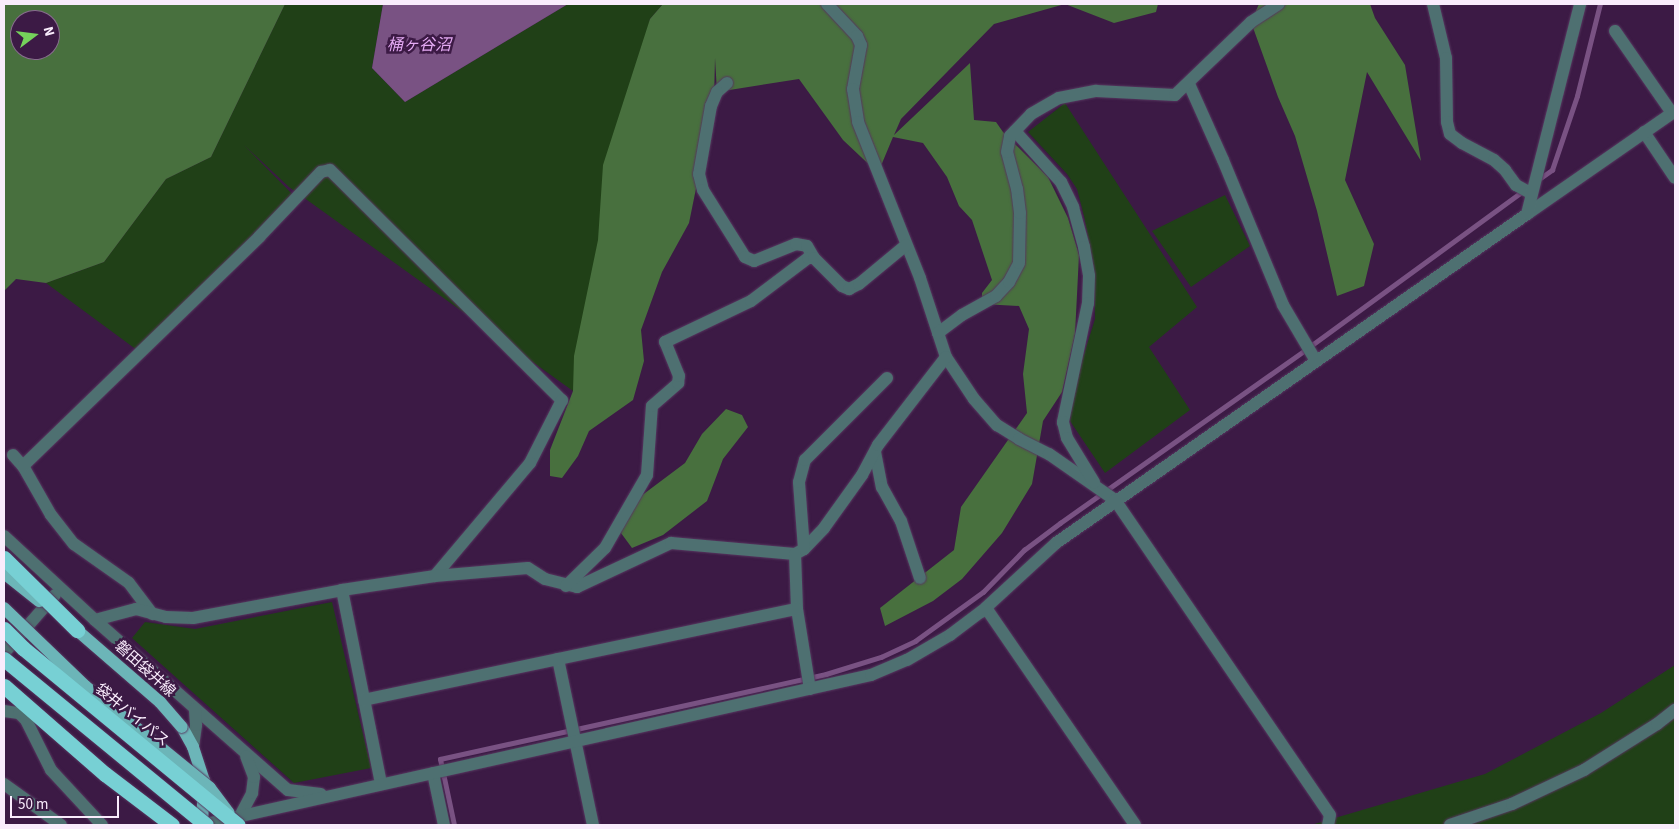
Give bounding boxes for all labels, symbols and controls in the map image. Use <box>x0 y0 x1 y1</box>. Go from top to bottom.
north arrow <box>10 10 60 60</box>
text: N <box>38 24 59 38</box>
water label: 桶ヶ谷沼 <box>387 35 451 55</box>
street label: 磐田袋井線 <box>111 637 179 701</box>
street label: 袋井バイパス <box>91 680 173 750</box>
scale bar <box>12 786 121 818</box>
text: 50 m <box>18 794 48 815</box>

